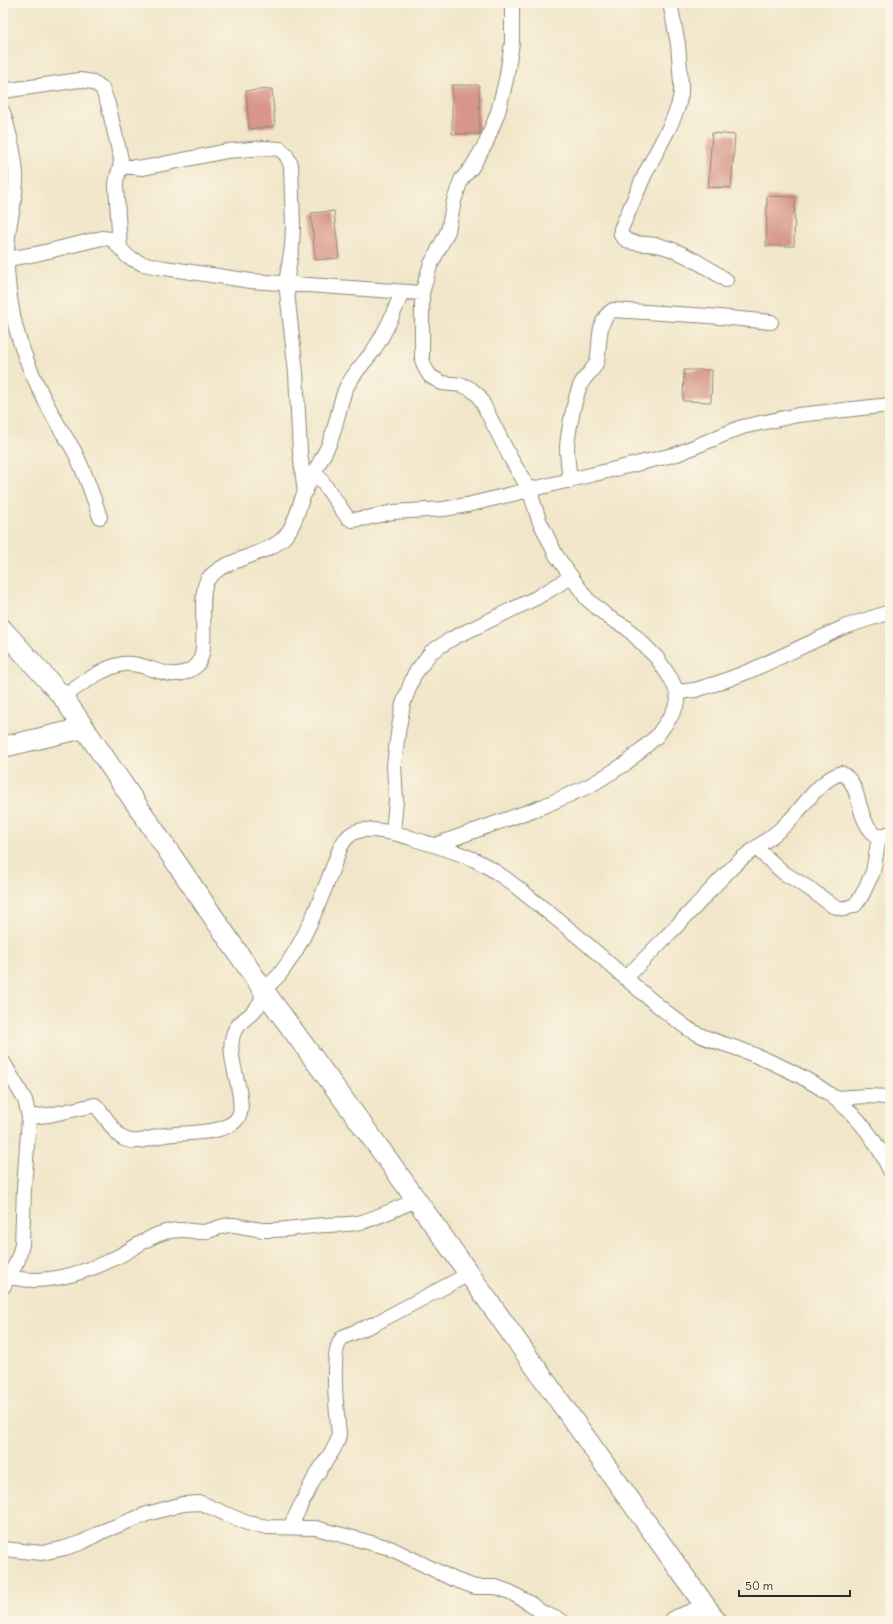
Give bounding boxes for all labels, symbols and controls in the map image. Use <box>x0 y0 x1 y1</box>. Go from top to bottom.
scale bar <box>739 1572 850 1598</box>
text: 50 m <box>745 1578 774 1593</box>

